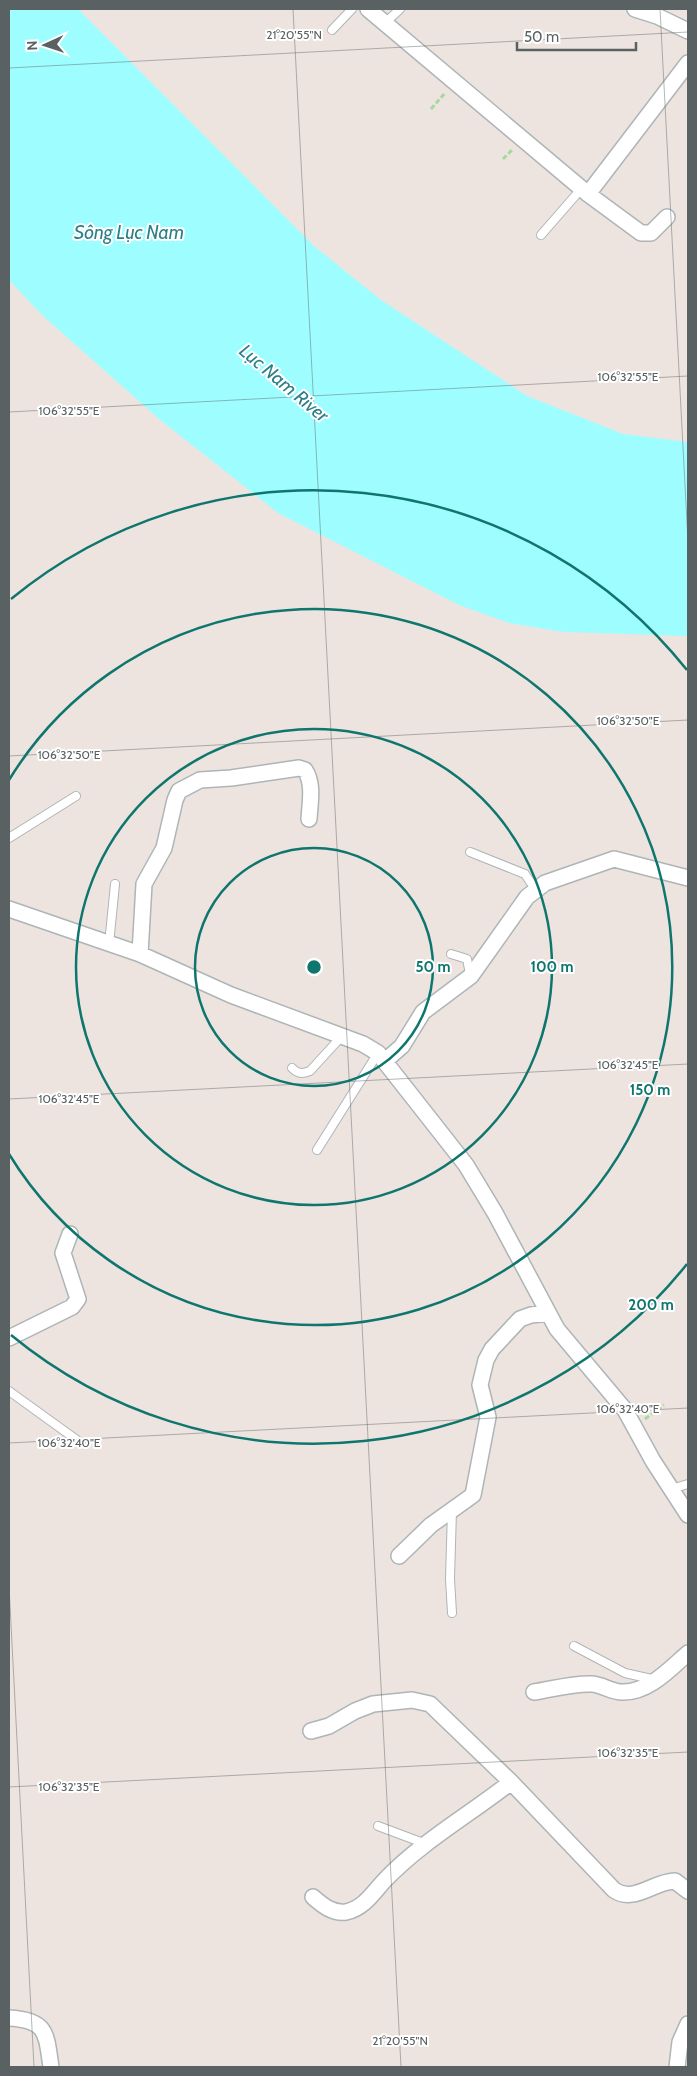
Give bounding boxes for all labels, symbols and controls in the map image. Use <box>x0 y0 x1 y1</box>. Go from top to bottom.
north arrow <box>20 20 70 70</box>
scale bar <box>517 20 636 52</box>
text: 21°20'55"N <box>266 27 322 42</box>
text: 50 m <box>524 28 559 46</box>
text: N <box>23 40 41 51</box>
water label: Sông Lục Nam <box>74 221 184 244</box>
water label: Lục Nam River <box>235 339 334 428</box>
text: 106°32'55"E <box>598 369 659 384</box>
text: 106°32'55"E <box>39 403 100 418</box>
text: 106°32'50"E <box>597 713 660 728</box>
text: 106°32'50"E <box>38 747 101 762</box>
centre of rings <box>305 958 323 976</box>
text: 50 m <box>415 958 451 976</box>
text: 100 m <box>530 958 574 976</box>
text: 106°32'45"E <box>597 1057 659 1072</box>
text: 150 m <box>630 1081 670 1099</box>
text: 106°32'45"E <box>38 1091 100 1106</box>
text: 200 m <box>628 1296 674 1314</box>
text: 106°32'40"E <box>597 1401 660 1416</box>
text: 106°32'40"E <box>38 1435 101 1450</box>
text: 106°32'35"E <box>598 1745 659 1760</box>
text: 106°32'35"E <box>39 1779 100 1794</box>
text: 21°20'55"N <box>372 2033 428 2048</box>

